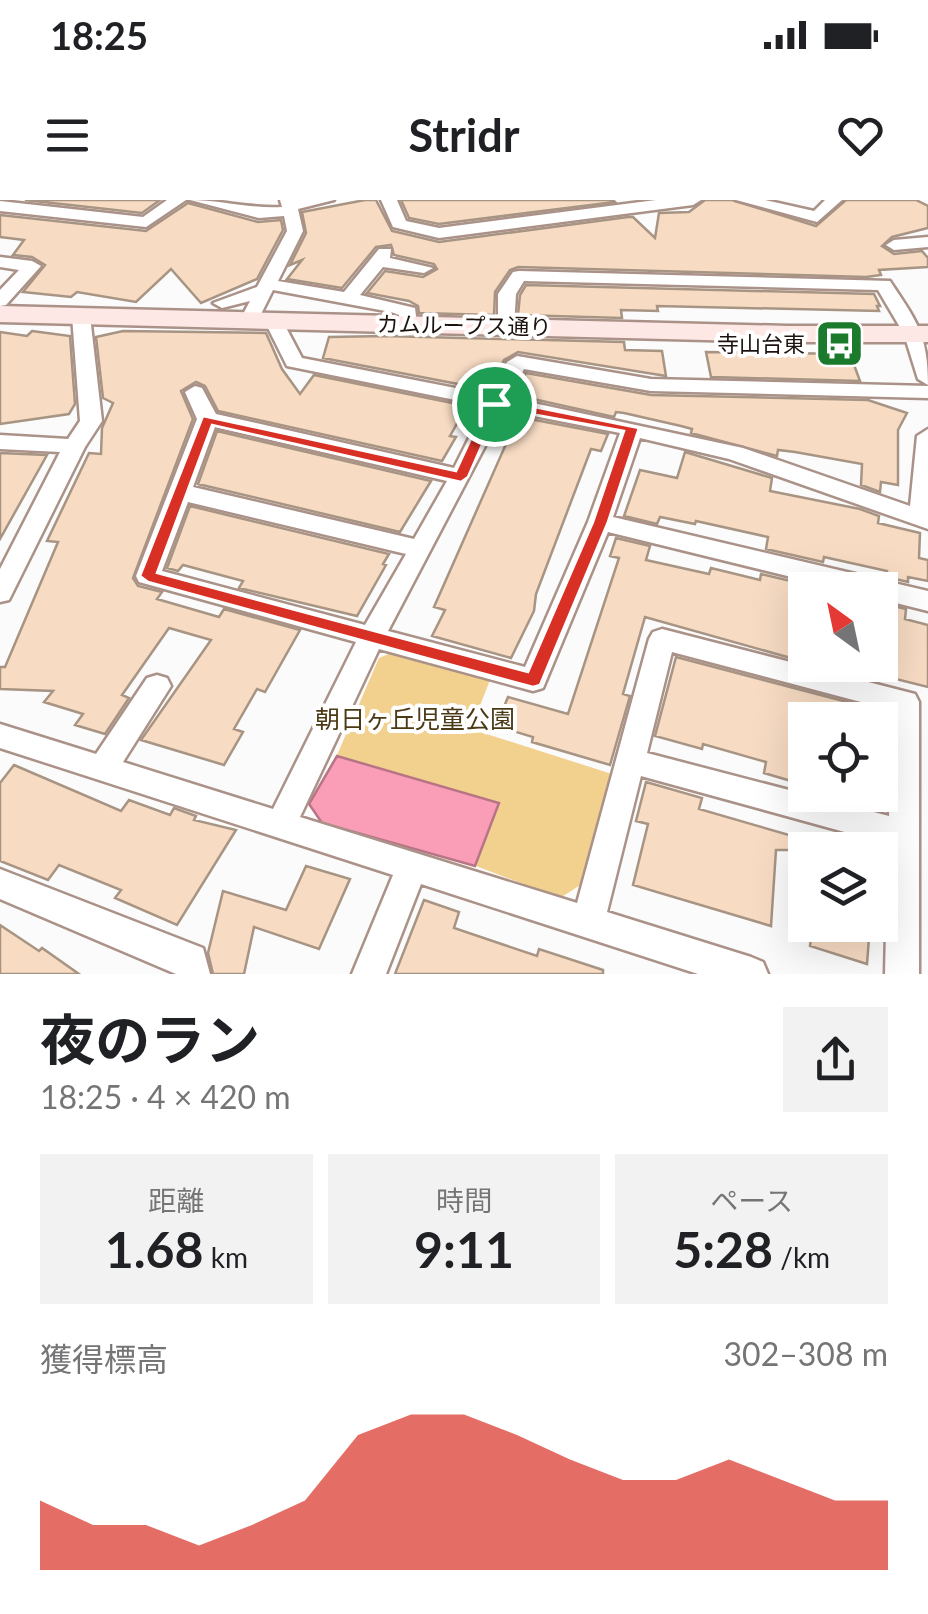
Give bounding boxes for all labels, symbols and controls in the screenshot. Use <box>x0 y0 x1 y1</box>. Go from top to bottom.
text: 18:25 <box>50 12 148 58</box>
icon: menu <box>40 108 95 163</box>
text: Stridr <box>409 108 519 162</box>
icon: heart <box>833 108 888 163</box>
street label: カムループス通り <box>376 310 552 340</box>
bus stop icon: 寺山台東 <box>814 317 866 369</box>
place label: 寺山台東 <box>717 330 805 357</box>
pin <box>452 362 537 447</box>
icon: arrive <box>467 377 522 432</box>
north arrow <box>788 572 898 682</box>
map controls <box>788 572 898 942</box>
button: locate <box>788 702 898 812</box>
park label: 朝日ヶ丘児童公園 <box>315 703 515 733</box>
button: layers <box>788 832 898 942</box>
text: 夜のラン <box>40 1006 260 1072</box>
button: share <box>783 1007 888 1112</box>
text: 18:25 · 4 × 420 m <box>40 1077 291 1116</box>
text: 距離 <box>148 1183 204 1217</box>
text: 時間 <box>436 1183 492 1217</box>
text: ペース <box>710 1183 793 1217</box>
text: 1.68 <box>105 1219 204 1279</box>
text: 9:11 <box>414 1219 514 1279</box>
text: 5:28 <box>673 1219 773 1279</box>
text: km <box>204 1240 248 1274</box>
text: /km <box>773 1240 830 1274</box>
text: 302–308 m <box>724 1334 888 1373</box>
text: 獲得標高 <box>40 1339 168 1378</box>

